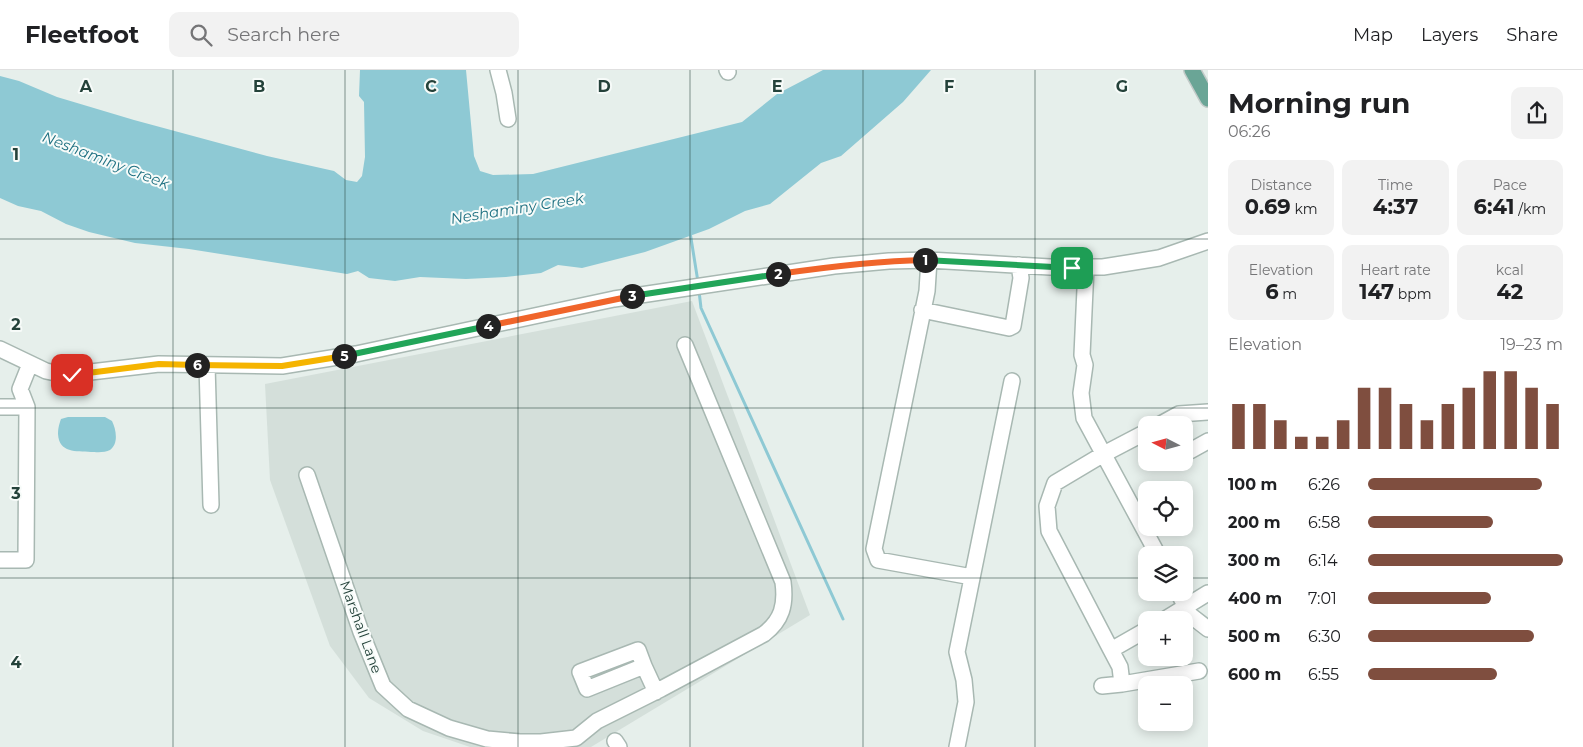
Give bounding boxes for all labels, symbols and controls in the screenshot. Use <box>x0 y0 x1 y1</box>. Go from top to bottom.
search box <box>169 12 519 57</box>
text: Fleetfoot <box>25 20 139 49</box>
icon: search <box>187 21 215 49</box>
text: Search here <box>227 23 340 46</box>
text: Map <box>1353 24 1393 46</box>
text: Layers <box>1421 24 1478 46</box>
text: Share <box>1506 24 1558 46</box>
text: A <box>79 77 93 96</box>
text: B <box>253 77 265 96</box>
text: C <box>425 77 437 96</box>
text: D <box>597 77 611 96</box>
text: E <box>772 77 782 96</box>
text: F <box>944 77 954 96</box>
text: G <box>1116 77 1128 96</box>
text: Morning run <box>1228 86 1410 120</box>
button: share <box>1511 87 1563 139</box>
text: 06:26 <box>1228 122 1271 141</box>
water label: Neshaminy Creek <box>40 127 173 193</box>
text: 1 <box>13 145 19 164</box>
text: Distance <box>1250 176 1312 194</box>
text: Time <box>1378 176 1413 194</box>
text: Pace <box>1493 176 1527 194</box>
water label: Neshaminy Creek <box>449 188 586 228</box>
text: 0.69 <box>1245 194 1291 219</box>
text: 4:37 <box>1373 194 1418 219</box>
text: 6:41 <box>1474 194 1515 219</box>
text: km <box>1291 200 1318 218</box>
text: /km <box>1515 200 1546 218</box>
pin <box>1051 247 1093 289</box>
pin: 1 <box>912 248 938 272</box>
text: 1 <box>923 251 928 269</box>
icon: arrive <box>1058 254 1086 282</box>
text: Elevation <box>1249 261 1314 279</box>
text: Heart rate <box>1360 261 1431 279</box>
text: kcal <box>1496 261 1524 279</box>
pin: 2 <box>766 262 790 286</box>
text: 2 <box>774 265 783 283</box>
text: 6 <box>1265 279 1279 304</box>
text: 147 <box>1359 279 1394 304</box>
text: 42 <box>1496 279 1523 304</box>
pin: 3 <box>620 284 644 308</box>
text: m <box>1279 285 1297 303</box>
text: bpm <box>1394 285 1432 303</box>
text: 3 <box>628 287 637 305</box>
pin: 4 <box>476 314 500 338</box>
text: 2 <box>11 315 21 334</box>
text: 4 <box>484 317 493 335</box>
text: Elevation <box>1228 335 1302 354</box>
text: 19–23 m <box>1500 335 1563 354</box>
pin: 5 <box>332 344 356 368</box>
text: 5 <box>340 347 349 365</box>
pin: 6 <box>184 352 210 378</box>
pin <box>51 354 93 396</box>
text: 6 <box>193 356 202 374</box>
icon: check <box>58 361 86 389</box>
north arrow <box>1138 416 1192 471</box>
map controls <box>1138 416 1193 731</box>
text: 100 m <box>1228 475 1277 494</box>
text: 6:26 <box>1308 475 1340 494</box>
button: locate <box>1138 481 1193 536</box>
text: 3 <box>10 484 21 503</box>
text: 200 m <box>1228 513 1280 532</box>
text: 6:58 <box>1308 513 1340 532</box>
button: layers <box>1138 546 1193 601</box>
text: 300 m <box>1228 551 1281 570</box>
text: 6:14 <box>1308 551 1338 570</box>
street label: Marshall Lane <box>336 578 386 676</box>
text: 400 m <box>1228 589 1282 608</box>
text: 7:01 <box>1308 589 1337 608</box>
button: + <box>1138 611 1193 666</box>
text: 500 m <box>1228 627 1281 646</box>
text: 6:30 <box>1308 627 1341 646</box>
text: 4 <box>10 653 22 672</box>
text: 600 m <box>1228 665 1281 684</box>
text: 6:55 <box>1308 665 1339 684</box>
button: − <box>1138 676 1193 731</box>

